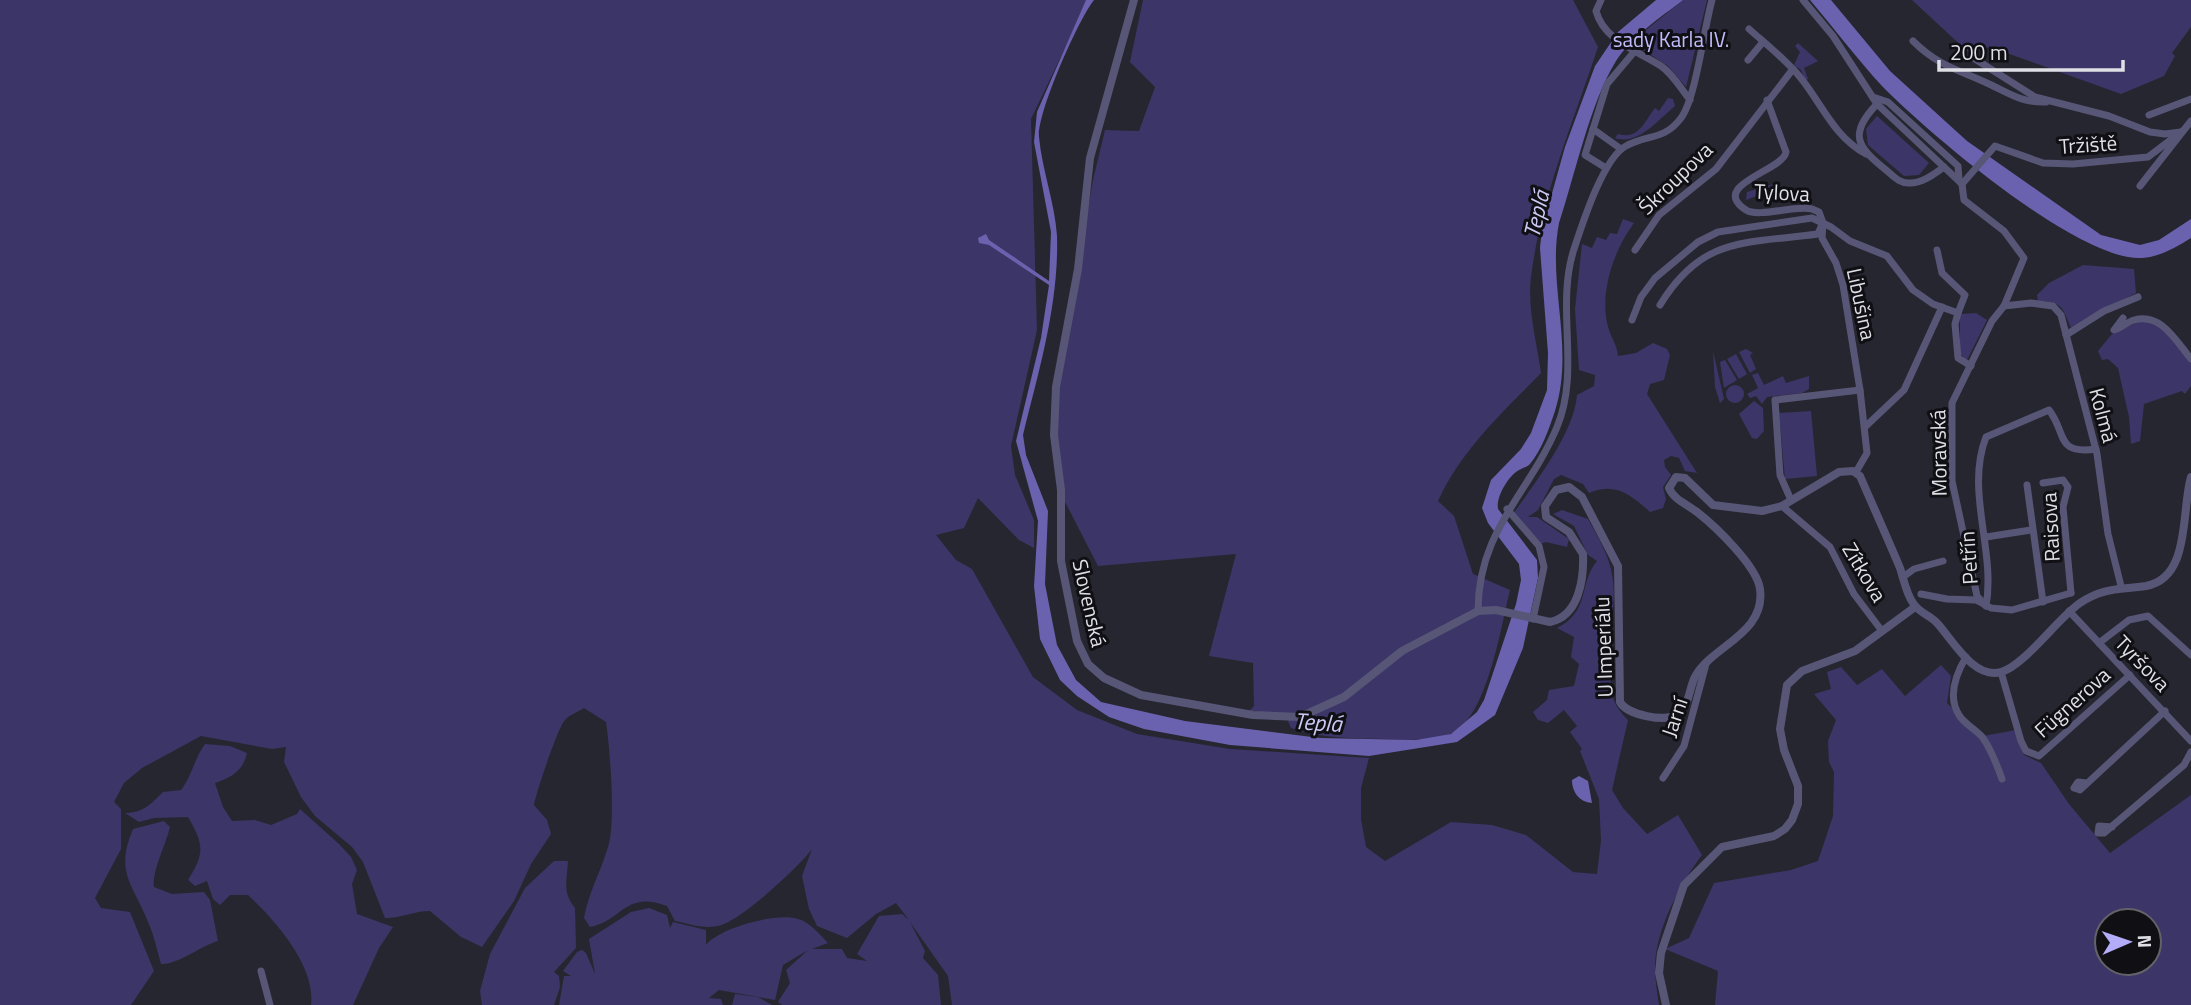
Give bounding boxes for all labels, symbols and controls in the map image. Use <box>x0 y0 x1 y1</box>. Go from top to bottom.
park label: sady Karla IV. <box>1613 23 1729 55</box>
scale bar <box>1939 28 2123 72</box>
text: 200 m <box>1950 36 2007 68</box>
street label: Tržiště <box>2058 126 2118 162</box>
street label: Škroupova <box>1630 134 1720 222</box>
street label: Tylova <box>1753 175 1811 209</box>
water label: Teplá <box>1514 184 1559 241</box>
street label: Libušina <box>1839 265 1885 343</box>
street label: Kolmá <box>2081 384 2127 446</box>
street label: Moravská <box>1921 409 1955 497</box>
street label: Raisova <box>2032 491 2068 562</box>
street label: Petřín <box>1950 530 1986 586</box>
street label: Zítkova <box>1835 536 1896 608</box>
street label: Slovenská <box>1064 556 1116 651</box>
street label: U Imperiálu <box>1585 596 1621 698</box>
street label: Tyršova <box>2108 627 2179 699</box>
street label: Fügnerova <box>2027 659 2118 745</box>
street label: Jarní <box>1652 692 1696 741</box>
water label: Teplá <box>1293 703 1345 741</box>
north arrow <box>2093 907 2163 977</box>
text: N <box>2131 934 2160 948</box>

